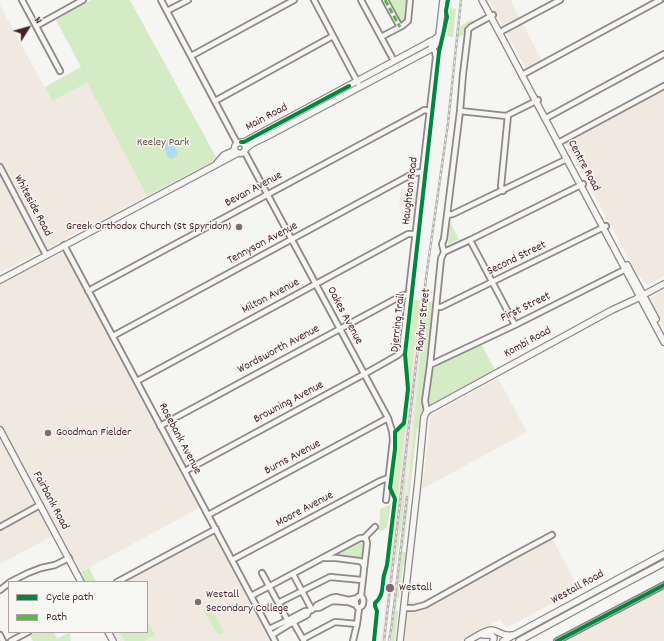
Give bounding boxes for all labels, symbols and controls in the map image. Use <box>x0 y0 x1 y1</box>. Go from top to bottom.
north arrow <box>8 8 48 48</box>
text: N <box>30 14 46 28</box>
street label: Main Road <box>243 101 291 135</box>
park label: Keeley Park <box>137 136 189 150</box>
street label: Centre Road <box>563 138 603 194</box>
street label: Haughton Road <box>400 156 422 226</box>
street label: Bevan Avenue <box>223 169 285 211</box>
street label: Whiteside Road <box>10 173 54 239</box>
street label: Tennyson Avenue <box>225 219 301 269</box>
place label: Greek Orthodox Church (St Spyridon) <box>66 220 231 234</box>
marker: Greek Orthodox Church (St Spyridon) <box>234 222 244 232</box>
street label: Second Street <box>485 239 549 279</box>
street label: Milton Avenue <box>240 276 302 318</box>
street label: Oakes Avenue <box>323 285 365 347</box>
street label: Rayhur Street <box>414 288 434 352</box>
street label: First Street <box>499 290 553 326</box>
street label: Djerring Trail <box>389 293 409 353</box>
street label: Wordsworth Avenue <box>236 322 322 378</box>
street label: Kombi Road <box>502 324 554 362</box>
street label: Browning Avenue <box>251 378 327 428</box>
street label: Rosebank Avenue <box>154 401 204 477</box>
place label: Goodman Fielder <box>56 426 132 440</box>
marker: Goodman Fielder <box>43 428 53 438</box>
street label: Burns Avenue <box>262 437 324 479</box>
street label: Fairbank Road <box>29 469 71 533</box>
street label: Moore Avenue <box>274 489 336 531</box>
street label: Westall Road <box>549 568 607 608</box>
legend <box>8 581 148 633</box>
place label: Westall <box>399 581 432 595</box>
marker: Westall <box>384 582 396 594</box>
place label: Westall Secondary College <box>206 588 288 616</box>
text: Cycle path <box>46 589 94 606</box>
marker: Westall Secondary College <box>193 597 203 607</box>
text: Path <box>46 609 67 626</box>

